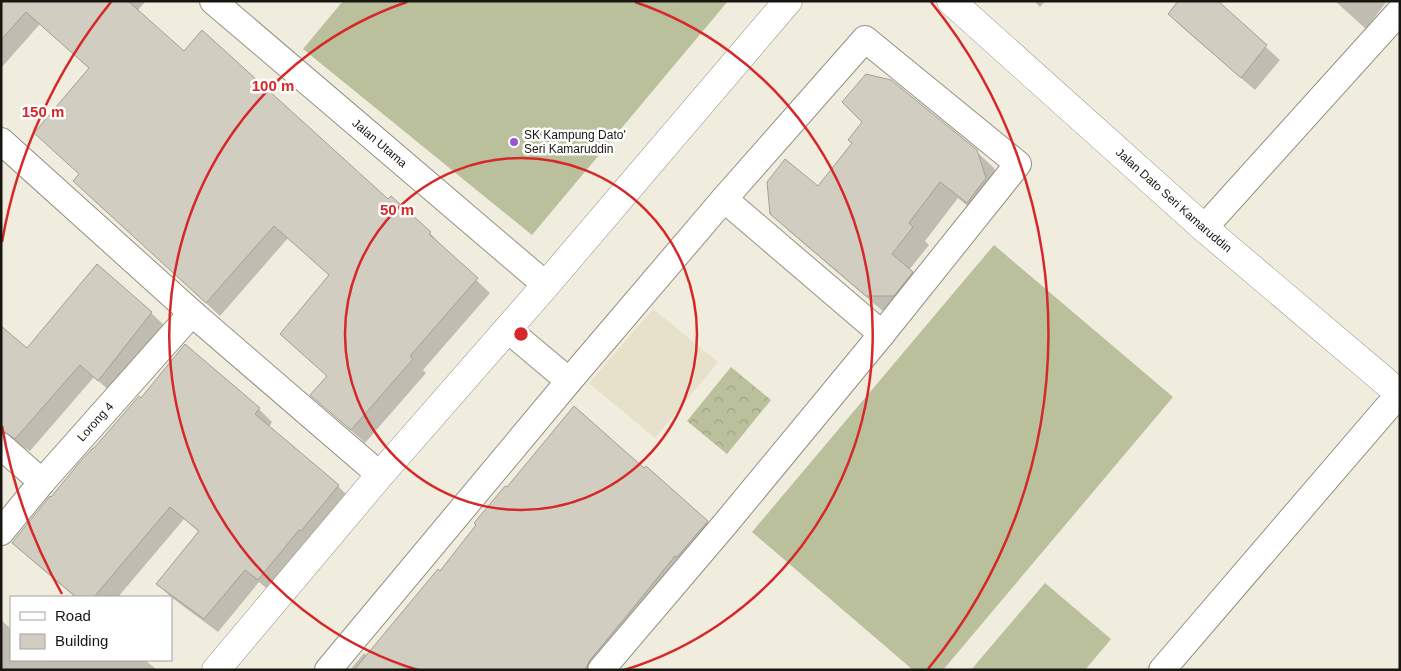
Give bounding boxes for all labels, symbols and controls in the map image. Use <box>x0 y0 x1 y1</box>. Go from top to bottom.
text: 100 m <box>252 77 294 94</box>
text: 150 m <box>22 103 64 120</box>
street label: Jalan Utama <box>349 116 410 171</box>
place label: SK Kampung Dato' Seri Kamaruddin <box>524 128 626 156</box>
marker: SK Kampung Dato' Seri Kamaruddin <box>508 136 520 148</box>
street label: Jalan Dato Seri Kamaruddin <box>1113 145 1235 255</box>
text: 50 m <box>380 201 414 218</box>
centre of rings <box>512 325 530 343</box>
street label: Lorong 4 <box>74 399 117 444</box>
legend <box>10 596 172 661</box>
text: Road <box>55 607 91 624</box>
text: Building <box>55 632 108 649</box>

